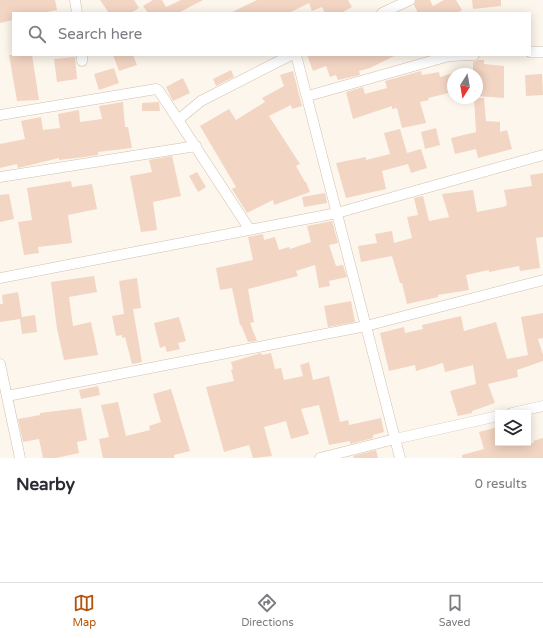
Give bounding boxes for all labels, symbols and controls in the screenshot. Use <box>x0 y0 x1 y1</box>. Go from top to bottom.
search box <box>12 12 531 56</box>
icon: search <box>26 23 48 45</box>
text: Search here <box>58 25 142 43</box>
north arrow <box>447 68 483 104</box>
map controls <box>495 410 531 446</box>
button: layers <box>495 410 531 446</box>
text: Nearby <box>16 474 75 495</box>
text: 0 results <box>475 476 527 492</box>
tab: Map <box>72 592 96 629</box>
tab: Directions <box>241 592 294 629</box>
tab: Saved <box>439 592 471 629</box>

